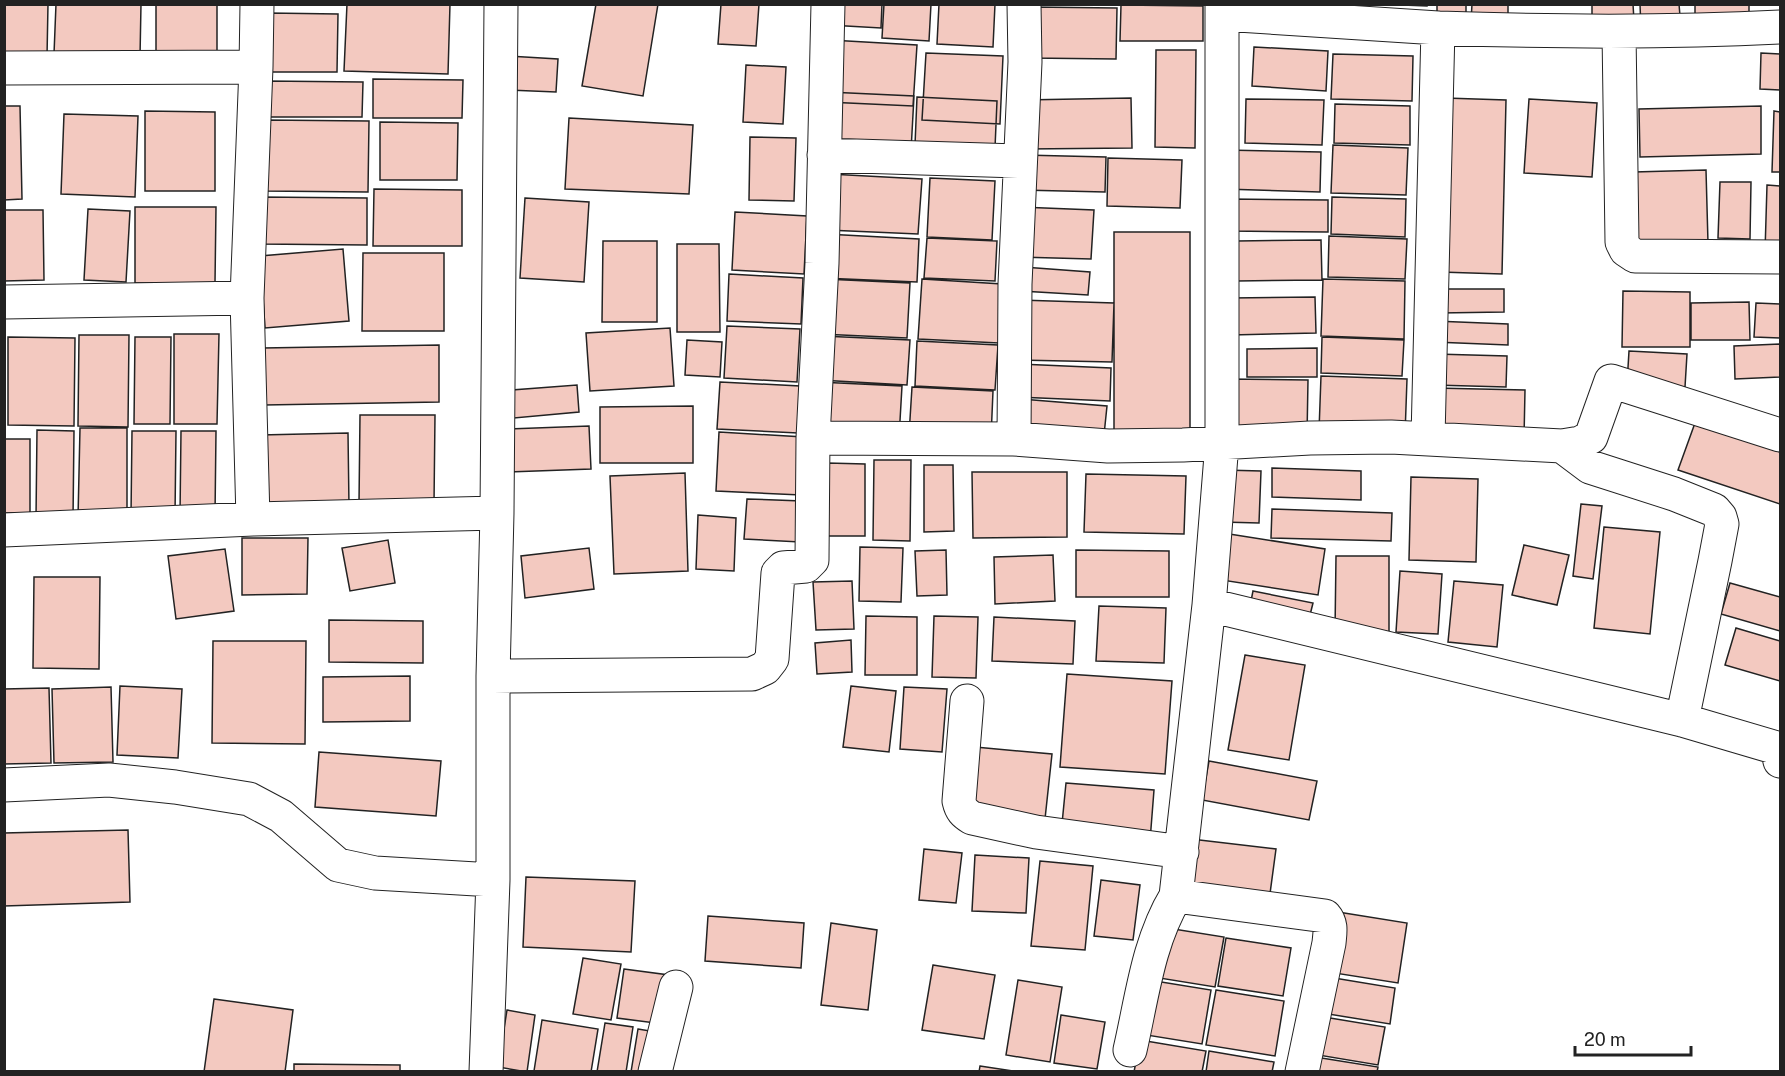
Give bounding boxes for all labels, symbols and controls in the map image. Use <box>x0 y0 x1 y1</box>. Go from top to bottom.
scale bar <box>1575 1019 1690 1057</box>
text: 20 m <box>1584 1029 1626 1050</box>

